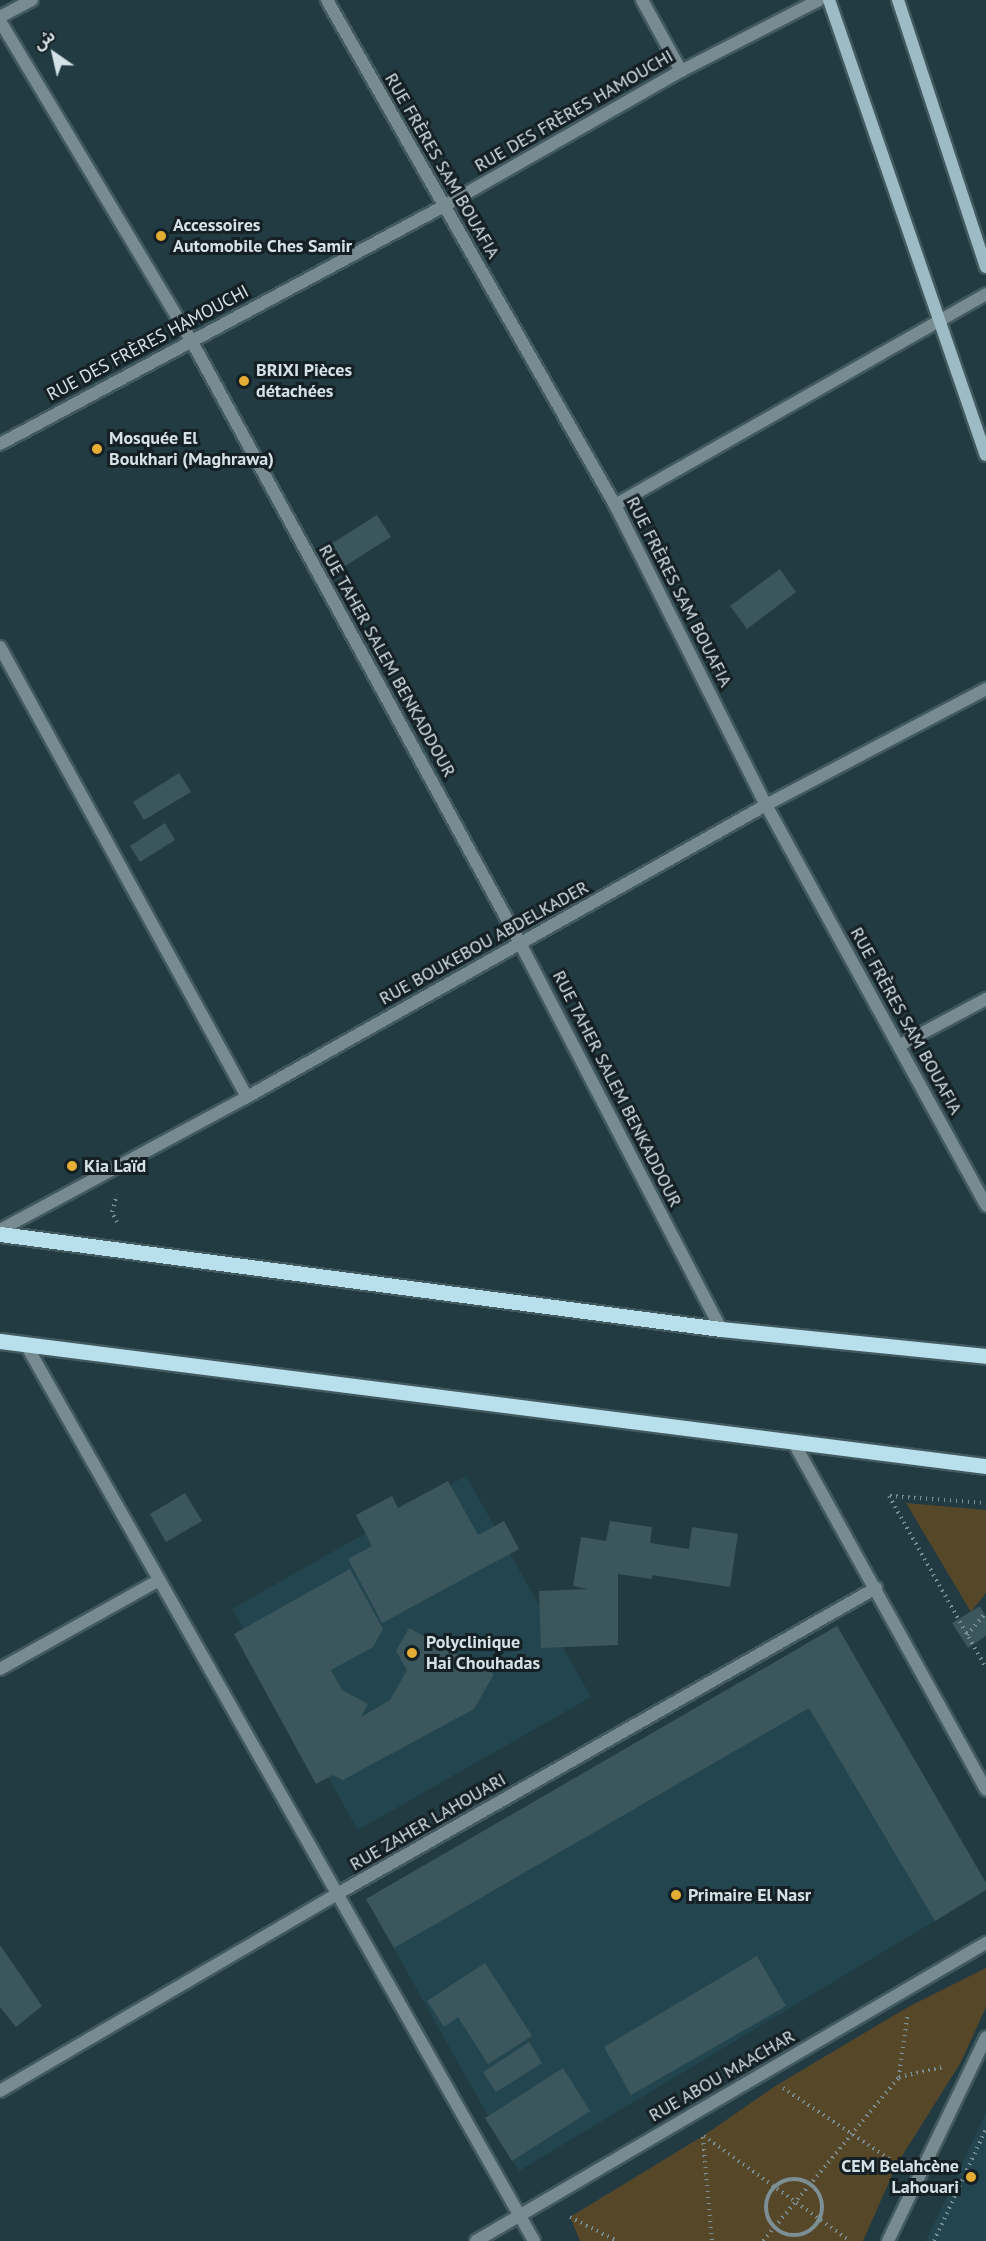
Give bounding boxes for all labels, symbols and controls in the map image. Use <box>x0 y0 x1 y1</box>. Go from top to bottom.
north arrow <box>24 24 84 84</box>
text: ش <box>29 25 59 54</box>
street label: RUE DES FRÈRES HAMOUCHI <box>471 45 677 177</box>
street label: RUE FRÈRES SAM BOUAFIA <box>380 69 504 263</box>
place label: Accessoires Automobile Ches Samir <box>173 215 352 258</box>
marker: Accessoires Automobile Ches Samir <box>154 229 168 243</box>
street label: RUE DES FRÈRES HAMOUCHI <box>43 281 253 405</box>
place label: BRIXI Pièces détachées <box>256 360 352 403</box>
marker: BRIXI Pièces détachées <box>237 374 251 388</box>
place label: Mosquée El Boukhari (Maghrawa) <box>109 428 274 470</box>
marker: Mosquée El Boukhari (Maghrawa) <box>90 442 104 456</box>
street label: RUE FRÈRES SAM BOUAFIA <box>622 493 736 691</box>
street label: RUE TAHER SALEM BENKADDOUR <box>314 541 460 781</box>
street label: RUE BOUKEBOU ABDELKADER <box>375 876 593 1010</box>
street label: RUE FRÈRES SAM BOUAFIA <box>846 924 966 1118</box>
street label: RUE TAHER SALEM BENKADDOUR <box>548 967 686 1211</box>
place label: Kia Laïd <box>84 1155 146 1177</box>
marker: Kia Laïd <box>65 1159 79 1173</box>
place label: Polyclinique Hai Chouhadas <box>426 1632 540 1674</box>
marker: Polyclinique Hai Chouhadas <box>403 1644 421 1662</box>
street label: RUE ZAHER LAHOUARI <box>346 1768 510 1876</box>
place label: Primaire El Nasr <box>688 1884 811 1906</box>
marker: Primaire El Nasr <box>669 1888 683 1902</box>
street label: RUE ABOU MAACHAR <box>645 2025 799 2127</box>
place label: CEM Belahcène Lahouari <box>841 2156 959 2198</box>
marker: CEM Belahcène Lahouari <box>964 2170 978 2184</box>

